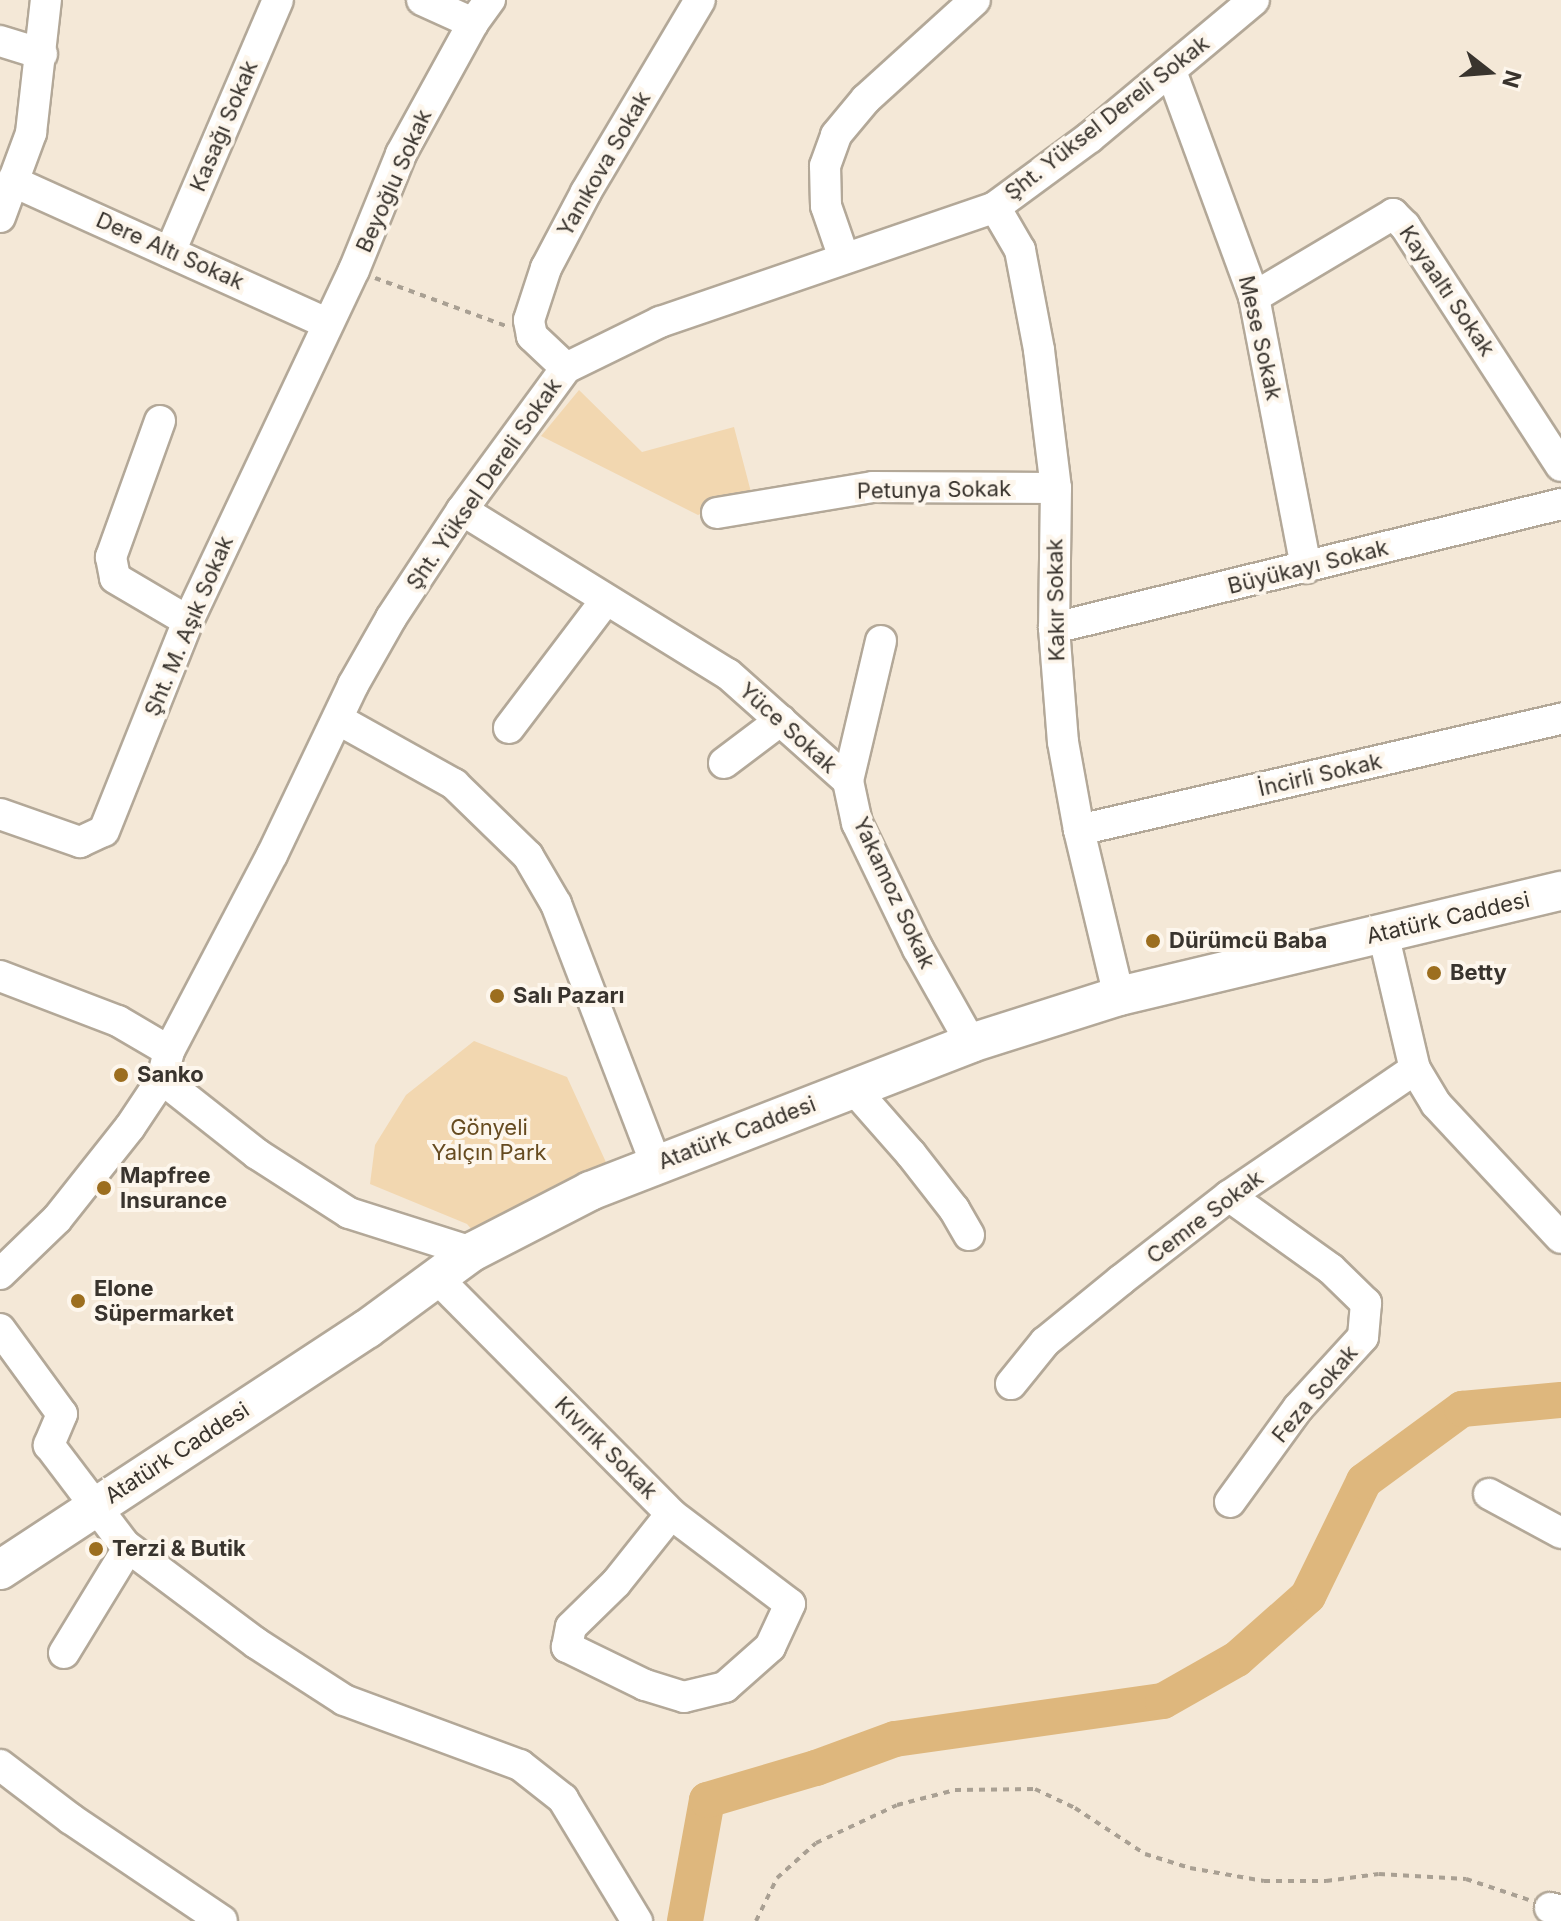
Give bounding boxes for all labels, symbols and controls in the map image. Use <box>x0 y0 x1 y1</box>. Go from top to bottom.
street label: Şht. Yüksel Dereli Sokak <box>1000 30 1214 206</box>
north arrow <box>1449 32 1529 112</box>
street label: Kasağı Sokak <box>185 56 263 196</box>
text: N <box>1497 67 1527 91</box>
street label: Yanıkova Sokak <box>552 87 656 241</box>
street label: Beyoğlu Sokak <box>351 105 437 257</box>
street label: Dere Altı Sokak <box>92 207 248 295</box>
street label: Kayaaltı Sokak <box>1394 221 1500 361</box>
street label: Mese Sokak <box>1233 273 1287 403</box>
street label: Şht. Yüksel Dereli Sokak <box>401 373 567 595</box>
street label: Petunya Sokak <box>857 475 1011 505</box>
street label: Şht. M. Aşık Sokak <box>139 532 239 720</box>
street label: Büyükayı Sokak <box>1225 534 1391 600</box>
street label: Kakır Sokak <box>1042 538 1070 662</box>
street label: Yüce Sokak <box>734 677 842 779</box>
street label: İncirli Sokak <box>1256 748 1384 802</box>
street label: Yakamoz Sokak <box>847 813 941 973</box>
street label: Atatürk Caddesi <box>1364 886 1532 950</box>
place label: Dürümcü Baba <box>1169 928 1327 954</box>
marker: Dürümcü Baba <box>1144 932 1162 950</box>
place label: Betty <box>1450 960 1507 986</box>
marker: Betty <box>1425 964 1443 982</box>
place label: Salı Pazarı <box>513 983 625 1009</box>
marker: Salı Pazarı <box>488 987 506 1005</box>
place label: Sanko <box>137 1062 204 1088</box>
marker: Sanko <box>112 1066 130 1084</box>
street label: Atatürk Caddesi <box>654 1091 820 1175</box>
park label: Gönyeli Yalçın Park <box>431 1114 547 1166</box>
place label: Mapfree Insurance <box>120 1162 227 1214</box>
street label: Cemre Sokak <box>1142 1165 1268 1269</box>
marker: Mapfree Insurance <box>95 1179 113 1197</box>
place label: Elone Süpermarket <box>94 1275 234 1326</box>
marker: Elone Süpermarket <box>69 1292 87 1310</box>
street label: Feza Sokak <box>1267 1340 1363 1448</box>
street label: Kıvırık Sokak <box>549 1391 663 1505</box>
street label: Atatürk Caddesi <box>100 1397 254 1509</box>
place label: Terzi & Butik <box>112 1536 246 1562</box>
marker: Terzi & Butik <box>87 1540 105 1558</box>

